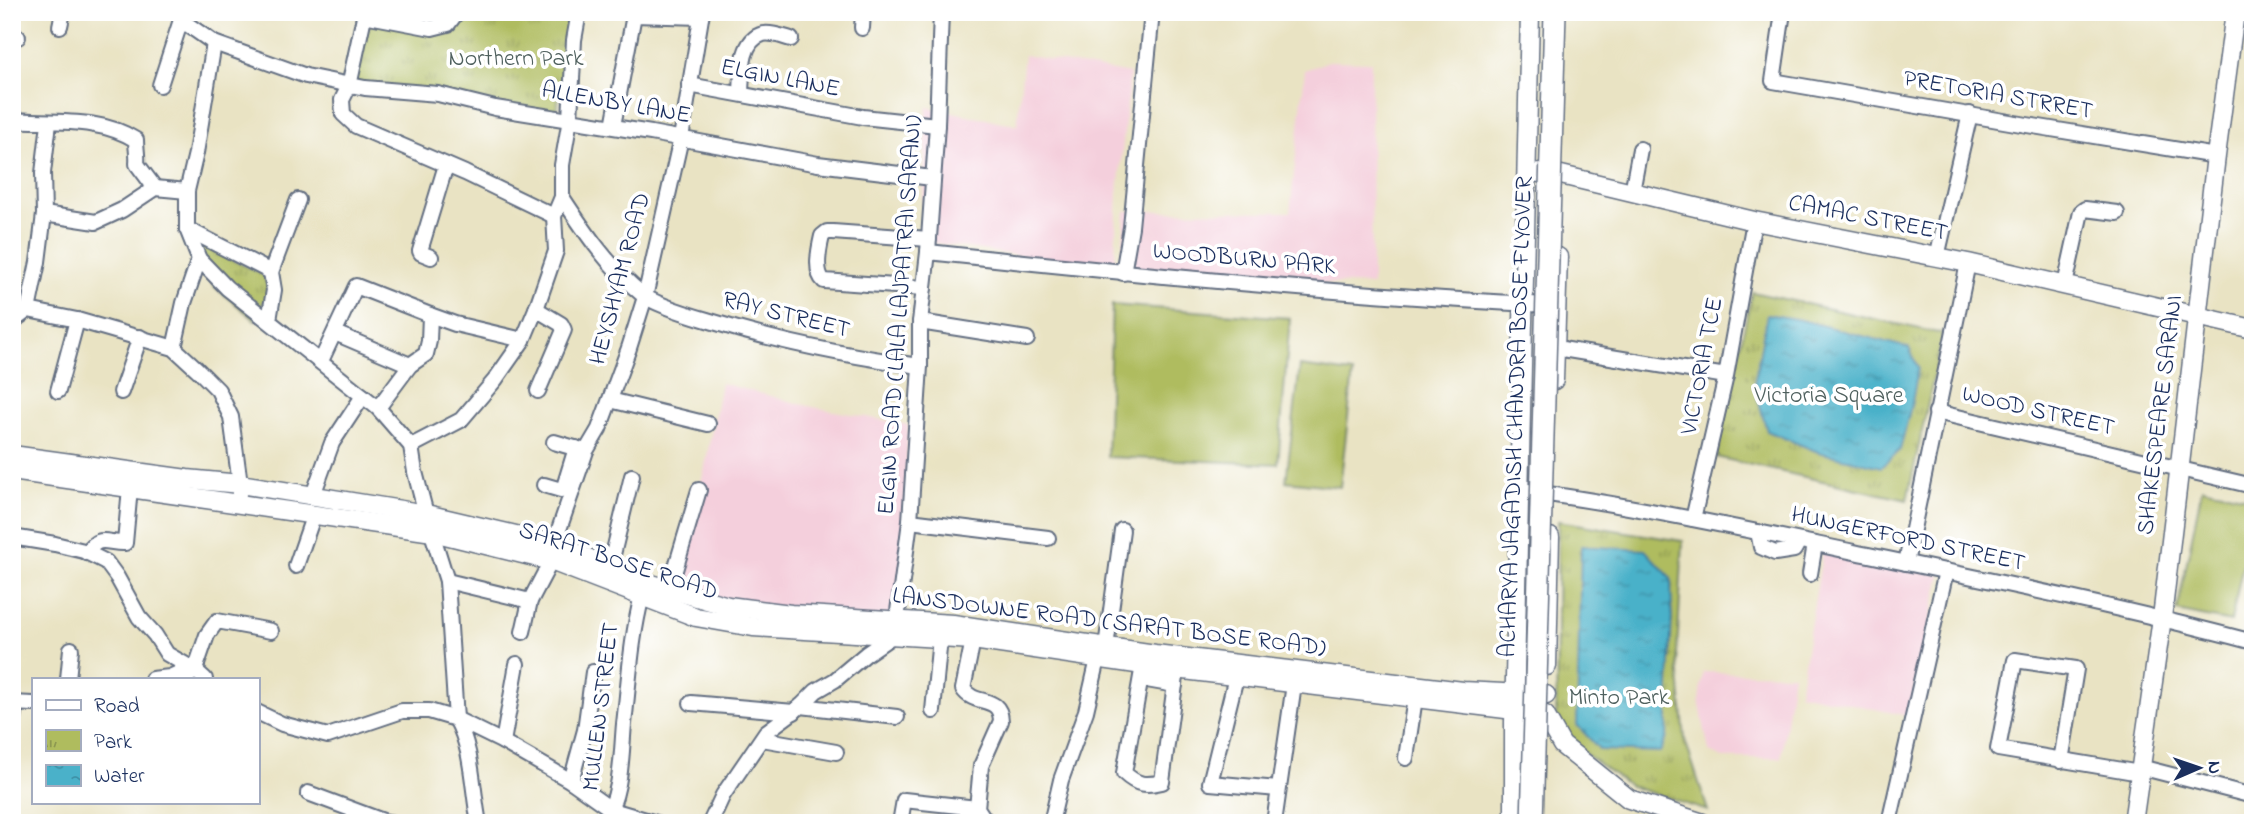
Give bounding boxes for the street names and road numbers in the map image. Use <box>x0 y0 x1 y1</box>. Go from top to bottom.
street label: ELGIN LANE <box>717 50 843 108</box>
street label: PRETORIA STRRET <box>1900 62 2096 130</box>
street label: ALLENBY LANE <box>539 74 693 134</box>
street label: ELGIN ROAD (LALA LAJPATRAI SARANI) <box>870 114 932 516</box>
street label: ACHARYA JAGADISH CHANDRA BOSE FLYOVER <box>1491 175 1543 658</box>
street label: CAMAC STREET <box>1785 186 1951 252</box>
street label: HEYSHYAM ROAD <box>581 189 661 369</box>
street label: WOODBURN PARK <box>1151 235 1337 285</box>
street label: RAY STREET <box>719 283 854 349</box>
street label: SHAKESPEARE SARANI <box>2129 293 2193 537</box>
street label: VICTORIA TCE <box>1672 294 1733 439</box>
street label: WOOD STREET <box>1958 377 2118 447</box>
street label: HUNGERFORD STREET <box>1788 498 2028 582</box>
street label: SARAT BOSE ROAD <box>514 513 722 611</box>
street label: LANSDOWNE ROAD (SARAT BOSE ROAD) <box>890 579 1328 667</box>
street label: MULLEN STREET <box>574 620 630 793</box>

